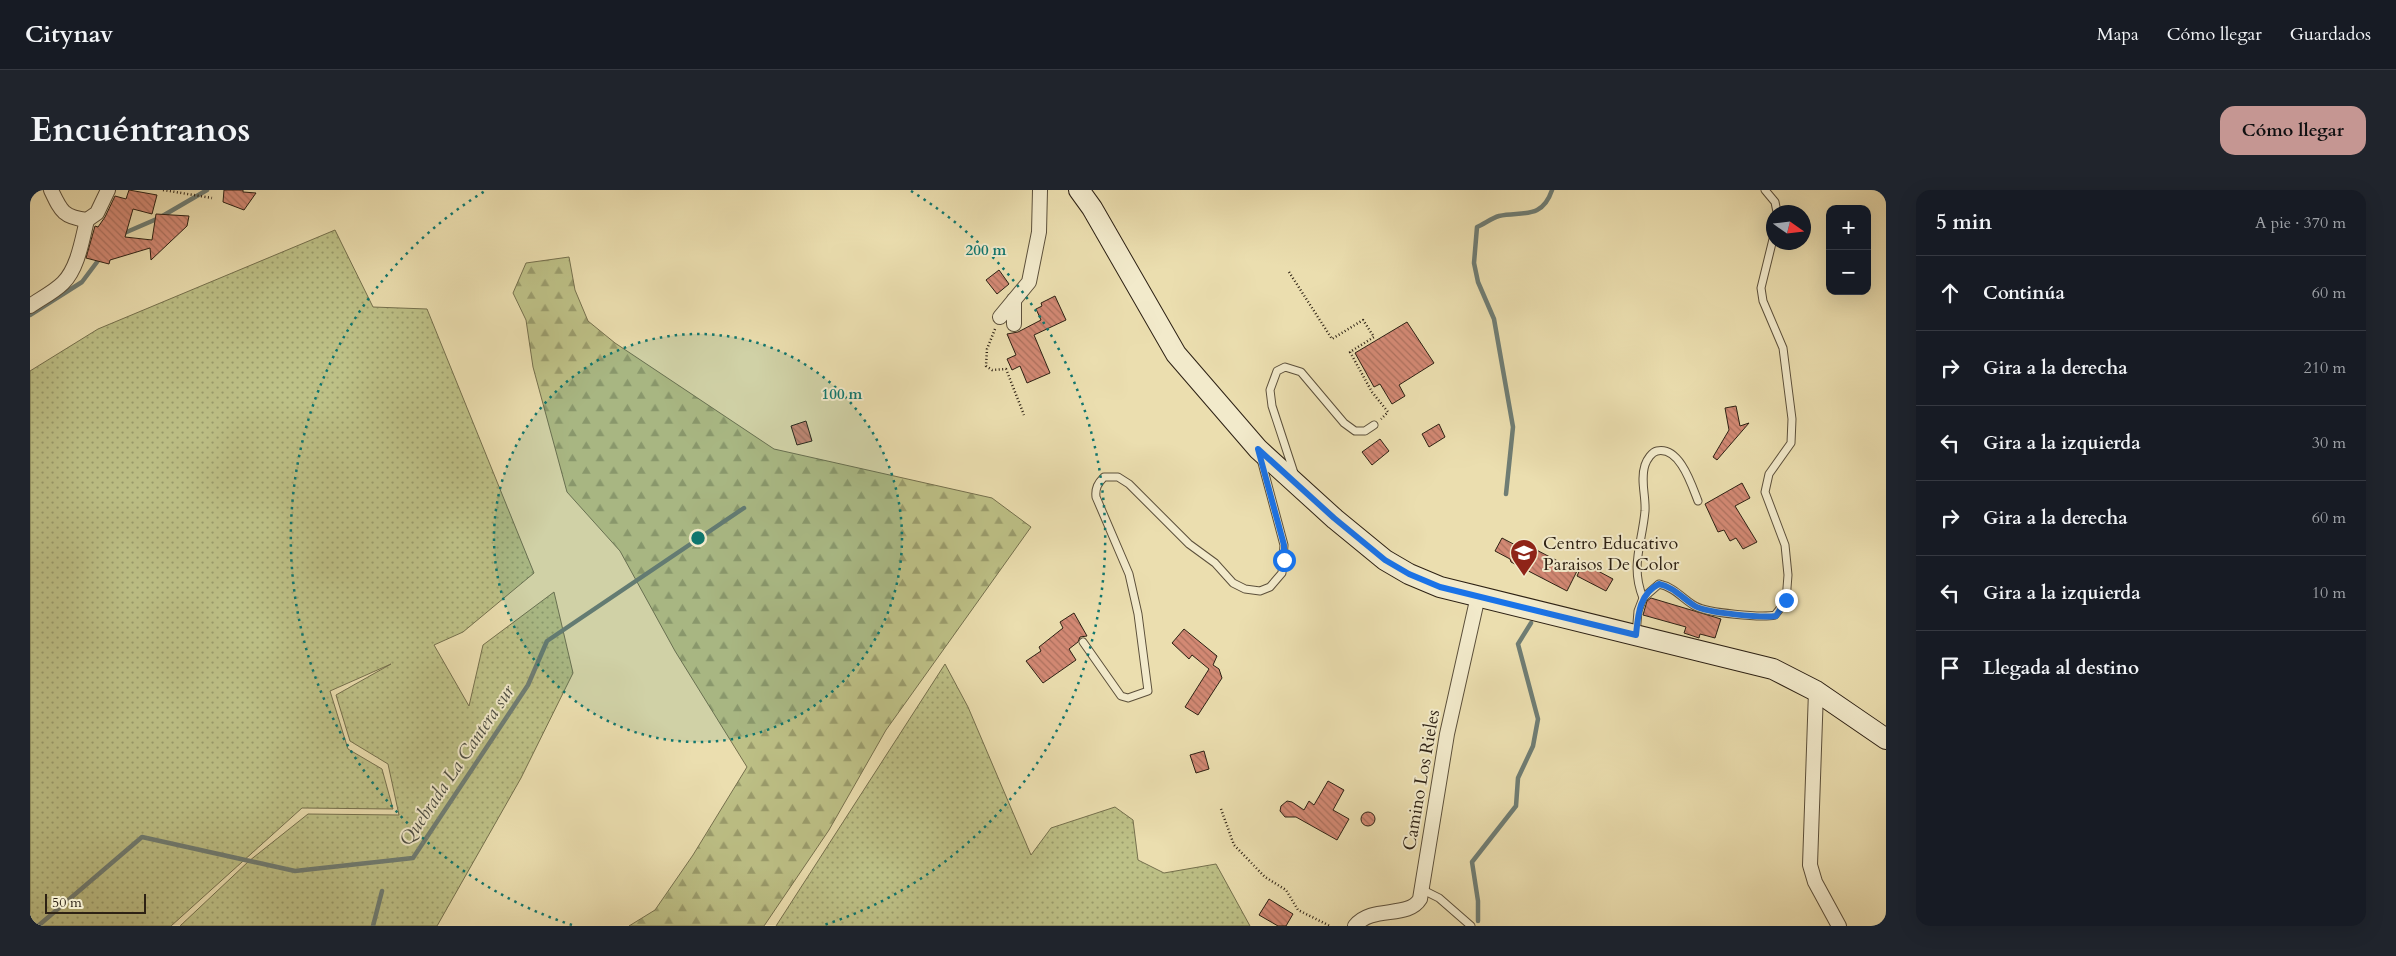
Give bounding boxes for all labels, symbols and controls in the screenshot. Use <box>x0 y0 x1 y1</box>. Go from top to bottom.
text: Citynav <box>25 18 113 51</box>
text: Mapa <box>2097 22 2139 47</box>
text: Cómo llegar <box>2167 22 2262 47</box>
text: Guardados <box>2290 22 2371 47</box>
text: Encuéntranos <box>30 106 251 154</box>
button: Cómo llegar <box>2220 106 2366 155</box>
north arrow <box>1766 205 1811 250</box>
map controls <box>1826 205 1871 295</box>
button: + <box>1826 205 1871 250</box>
text: 5 min <box>1936 208 1992 237</box>
text: A pie · 370 m <box>2255 212 2346 234</box>
text: 200 m <box>966 240 1007 260</box>
button: − <box>1826 250 1871 295</box>
icon: ahead <box>1936 279 1964 307</box>
text: Continúa <box>1983 280 2065 306</box>
text: 60 m <box>2312 282 2346 304</box>
icon: right <box>1936 354 1964 382</box>
text: Gira a la derecha <box>1983 355 2128 381</box>
text: 210 m <box>2304 357 2346 379</box>
text: 100 m <box>822 384 863 404</box>
icon: left <box>1936 429 1964 457</box>
text: Gira a la izquierda <box>1983 430 2141 456</box>
text: 30 m <box>2312 432 2346 454</box>
icon: right <box>1936 504 1964 532</box>
text: Gira a la derecha <box>1983 505 2128 531</box>
text: 60 m <box>2312 507 2346 529</box>
centre of rings <box>689 529 707 547</box>
place label: Centro Educativo Paraisos De Color <box>1543 531 1680 577</box>
school or university icon: Centro Educativo Paraisos De Color <box>1509 538 1539 577</box>
route start <box>1273 549 1296 572</box>
icon: left <box>1936 579 1964 607</box>
text: Gira a la izquierda <box>1983 580 2141 606</box>
text: 10 m <box>2312 582 2346 604</box>
route end <box>1775 589 1798 612</box>
icon: arrive <box>1936 654 1964 682</box>
text: Llegada al destino <box>1983 655 2139 681</box>
water label: Quebrada La Cantera sur <box>393 679 521 851</box>
street label: Camino Los Rieles <box>1397 708 1446 852</box>
scale bar <box>45 891 146 914</box>
text: 50 m <box>52 893 82 912</box>

